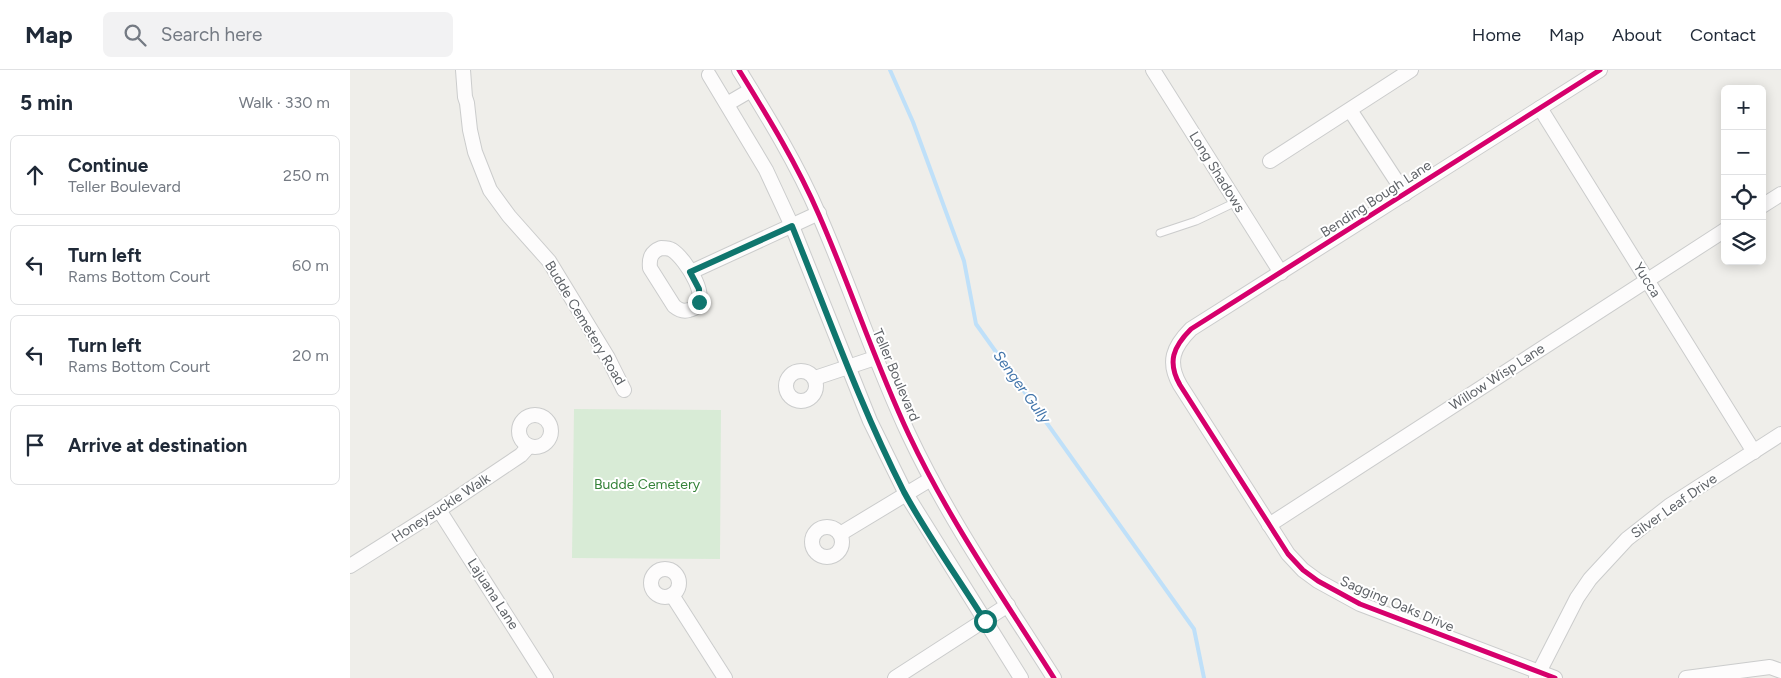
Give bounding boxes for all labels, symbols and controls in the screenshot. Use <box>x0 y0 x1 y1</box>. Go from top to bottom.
search box <box>103 12 453 57</box>
text: Map <box>25 20 73 49</box>
icon: search <box>121 21 149 49</box>
text: Search here <box>161 23 262 46</box>
text: Home <box>1472 24 1521 46</box>
text: Map <box>1549 24 1584 46</box>
text: About <box>1612 24 1662 46</box>
text: Contact <box>1690 24 1756 46</box>
map controls <box>1721 85 1766 265</box>
button: + <box>1721 85 1766 130</box>
text: 5 min <box>20 90 73 115</box>
text: Walk · 330 m <box>239 93 330 112</box>
street label: Long Shadows <box>1185 128 1249 216</box>
button: − <box>1721 130 1766 175</box>
text: Continue <box>68 154 148 177</box>
street label: Bending Bough Lane <box>1317 157 1435 241</box>
icon: ahead <box>21 161 49 189</box>
text: 250 m <box>283 166 329 185</box>
button: locate <box>1721 175 1766 220</box>
text: Teller Boulevard <box>68 177 181 196</box>
button: layers <box>1721 220 1766 265</box>
text: Turn left <box>68 244 142 267</box>
icon: left <box>21 251 49 279</box>
text: 60 m <box>292 256 329 275</box>
street label: Budde Cemetery Road <box>541 258 629 388</box>
street label: Yucca <box>1630 259 1664 301</box>
text: Rams Bottom Court <box>68 267 210 286</box>
route end <box>688 291 711 314</box>
street label: Teller Boulevard <box>869 326 923 424</box>
text: Turn left <box>68 334 142 357</box>
street label: Willow Wisp Lane <box>1446 340 1548 414</box>
icon: left <box>21 341 49 369</box>
text: 20 m <box>292 346 329 365</box>
water label: Senger Gully <box>989 347 1055 428</box>
text: Rams Bottom Court <box>68 357 210 376</box>
icon: arrive <box>21 431 49 459</box>
text: Arrive at destination <box>68 434 247 457</box>
street label: Honeysuckle Walk <box>389 470 494 546</box>
street label: Silver Leaf Drive <box>1628 470 1721 542</box>
park label: Budde Cemetery <box>594 476 701 493</box>
street label: Lajuana Lane <box>464 555 522 633</box>
street label: Sagging Oaks Drive <box>1337 572 1457 636</box>
route start <box>974 610 997 633</box>

